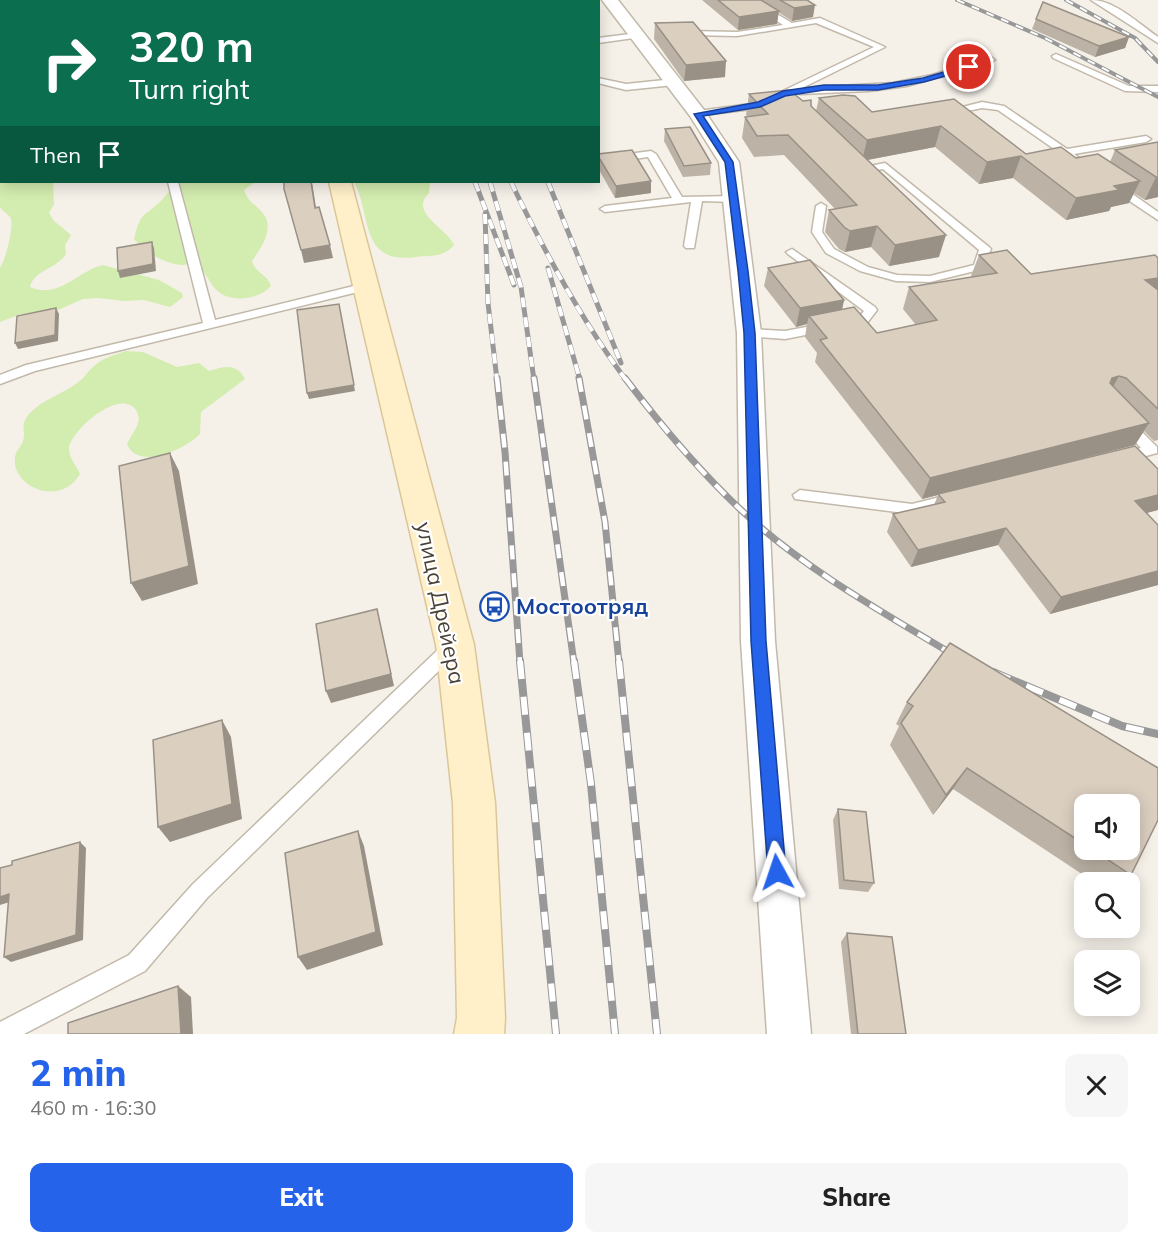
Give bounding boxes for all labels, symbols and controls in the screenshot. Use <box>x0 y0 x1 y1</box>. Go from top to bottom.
text: 320 m <box>129 20 254 73</box>
icon: right <box>30 24 108 102</box>
pin <box>943 41 994 92</box>
icon: arrive <box>952 50 985 83</box>
text: Turn right <box>129 72 249 106</box>
icon: arrive <box>93 138 126 171</box>
text: Then <box>30 141 81 169</box>
street label: улица Дрейера <box>410 519 472 687</box>
bus stop icon: Мостоотряд <box>479 590 511 622</box>
place label: Мостоотряд <box>516 592 648 620</box>
map controls <box>1074 794 1140 1016</box>
button: sound <box>1074 794 1140 860</box>
position arrow <box>745 840 809 904</box>
button: search <box>1074 872 1140 938</box>
button: layers <box>1074 950 1140 1016</box>
text: 2 min <box>30 1050 126 1095</box>
button: close <box>1065 1054 1128 1117</box>
text: 460 m · 16:30 <box>30 1095 156 1120</box>
button: Exit <box>30 1163 573 1232</box>
button: Share <box>585 1163 1128 1232</box>

